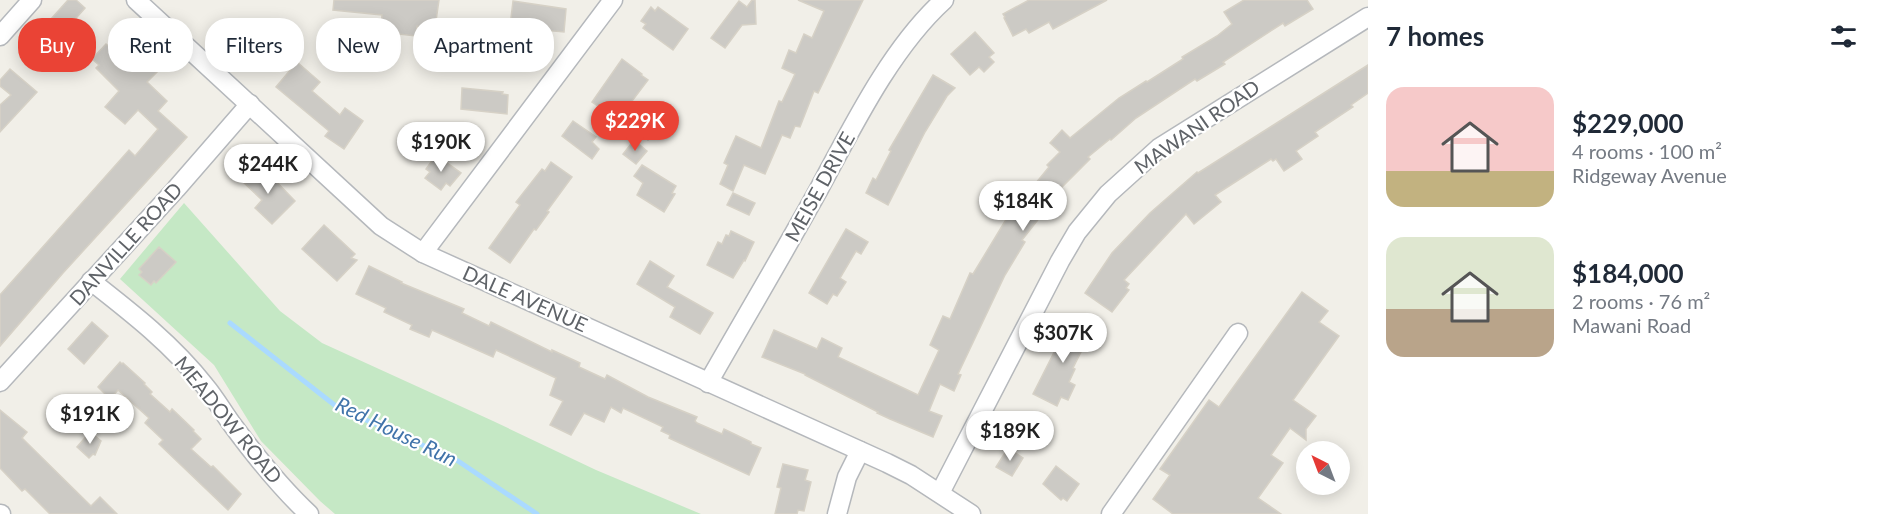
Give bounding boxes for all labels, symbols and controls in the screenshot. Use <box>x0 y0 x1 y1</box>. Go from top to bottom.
chip: Buy <box>18 18 96 72</box>
chip: Rent <box>108 18 193 72</box>
chip: Filters <box>205 18 304 72</box>
chip: New <box>316 18 401 72</box>
chip: Apartment <box>413 18 554 72</box>
text: 7 homes <box>1386 20 1484 52</box>
icon: filters <box>1827 20 1860 53</box>
street label: MAWANI ROAD <box>1129 74 1264 178</box>
pin: $229K <box>593 101 677 152</box>
text: $229,000 <box>1572 107 1684 139</box>
text: $229K <box>605 108 665 132</box>
icon: home <box>1434 111 1506 183</box>
pin: $190K <box>399 122 483 173</box>
street label: MEISE DRIVE <box>779 127 859 246</box>
text: $190K <box>411 129 471 153</box>
text: 4 rooms · 100 m² <box>1572 139 1722 163</box>
pin: $244K <box>226 144 310 195</box>
text: $244K <box>238 151 298 175</box>
text: Ridgeway Avenue <box>1572 163 1727 187</box>
street label: DANVILLE ROAD <box>64 177 187 310</box>
pin: $184K <box>981 181 1065 232</box>
text: $184K <box>993 188 1053 212</box>
text: $184,000 <box>1572 257 1684 289</box>
street label: DALE AVENUE <box>459 260 591 336</box>
icon: home <box>1434 261 1506 333</box>
text: 2 rooms · 76 m² <box>1572 289 1710 313</box>
pin: $307K <box>1021 313 1105 364</box>
text: Mawani Road <box>1572 313 1691 337</box>
text: $307K <box>1033 320 1093 344</box>
street label: MEADOW ROAD <box>170 351 288 488</box>
water label: Red House Run <box>332 391 461 471</box>
pin: $191K <box>48 394 132 445</box>
text: $191K <box>60 401 120 425</box>
pin: $189K <box>968 411 1052 462</box>
text: $189K <box>980 418 1040 442</box>
north arrow <box>1296 441 1350 495</box>
map controls <box>1296 441 1350 495</box>

